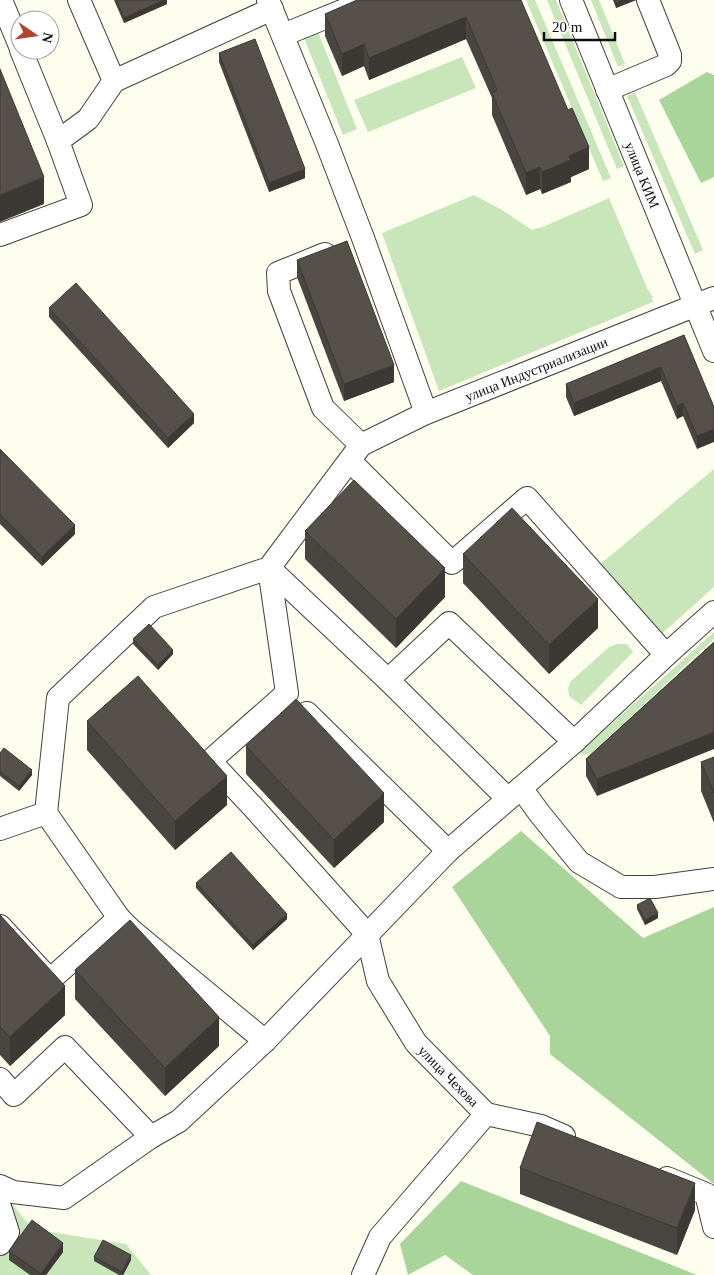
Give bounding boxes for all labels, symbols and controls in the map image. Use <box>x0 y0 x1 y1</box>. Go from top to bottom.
north arrow <box>10 10 60 60</box>
scale bar <box>544 10 615 42</box>
text: 20 m <box>552 19 583 35</box>
text: N <box>39 31 56 44</box>
street label: улица КИМ <box>622 140 663 211</box>
street label: улица Индустриализации <box>463 334 610 404</box>
street label: улица Чехова <box>415 1042 482 1110</box>

